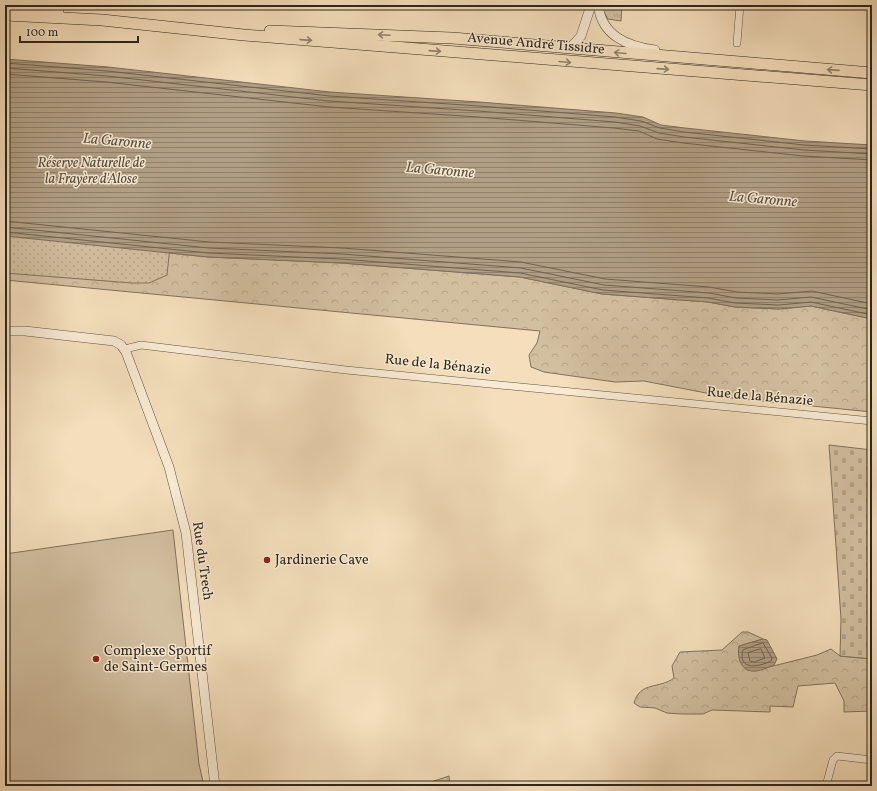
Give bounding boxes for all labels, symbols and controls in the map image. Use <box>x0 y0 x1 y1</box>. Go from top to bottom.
scale bar <box>20 18 138 44</box>
text: 100 m <box>26 25 59 41</box>
street label: Avenue André Tissidre <box>466 29 606 60</box>
one-way arrow <box>378 31 391 38</box>
one-way arrow <box>299 37 312 44</box>
one-way arrow <box>428 47 441 54</box>
one-way arrow <box>614 49 627 57</box>
one-way arrow <box>558 58 571 65</box>
one-way arrow <box>656 66 669 73</box>
one-way arrow <box>827 67 840 74</box>
water label: La Garonne <box>82 129 153 155</box>
park label: Réserve Naturelle de la Frayère d'Alose <box>37 154 145 189</box>
water label: La Garonne <box>405 158 476 184</box>
water label: La Garonne <box>728 187 799 213</box>
street label: Rue de la Bénazie <box>384 350 492 380</box>
street label: Rue de la Bénazie <box>706 383 814 411</box>
street label: Rue du Trech <box>187 520 217 602</box>
place label: Jardinerie Cave <box>275 551 369 570</box>
marker: Jardinerie Cave <box>262 555 272 565</box>
place label: Complexe Sportif de Saint-Germes <box>104 642 212 677</box>
marker: Complexe Sportif de Saint-Germes <box>91 654 101 664</box>

